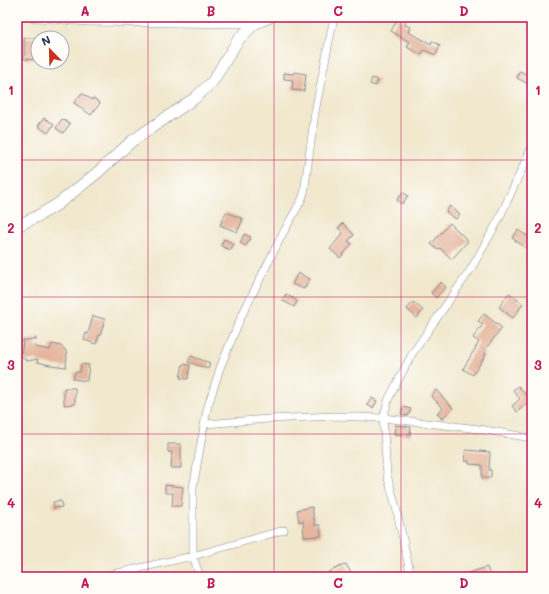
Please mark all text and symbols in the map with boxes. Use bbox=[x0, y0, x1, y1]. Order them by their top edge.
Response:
text: A bbox=[80, 2, 90, 19]
text: B bbox=[207, 2, 216, 19]
text: C bbox=[333, 2, 343, 19]
text: D bbox=[459, 2, 469, 19]
north arrow bbox=[30, 30, 70, 70]
text: N bbox=[39, 32, 53, 49]
text: 1 bbox=[8, 81, 14, 98]
text: 1 bbox=[535, 81, 541, 98]
text: 2 bbox=[7, 219, 15, 236]
text: 2 bbox=[534, 219, 542, 236]
text: 3 bbox=[7, 356, 15, 373]
text: 3 bbox=[534, 356, 542, 373]
text: 4 bbox=[7, 494, 15, 511]
text: 4 bbox=[534, 494, 542, 511]
text: A bbox=[80, 574, 90, 591]
text: B bbox=[207, 574, 216, 591]
text: C bbox=[333, 574, 343, 591]
text: D bbox=[459, 574, 469, 591]

